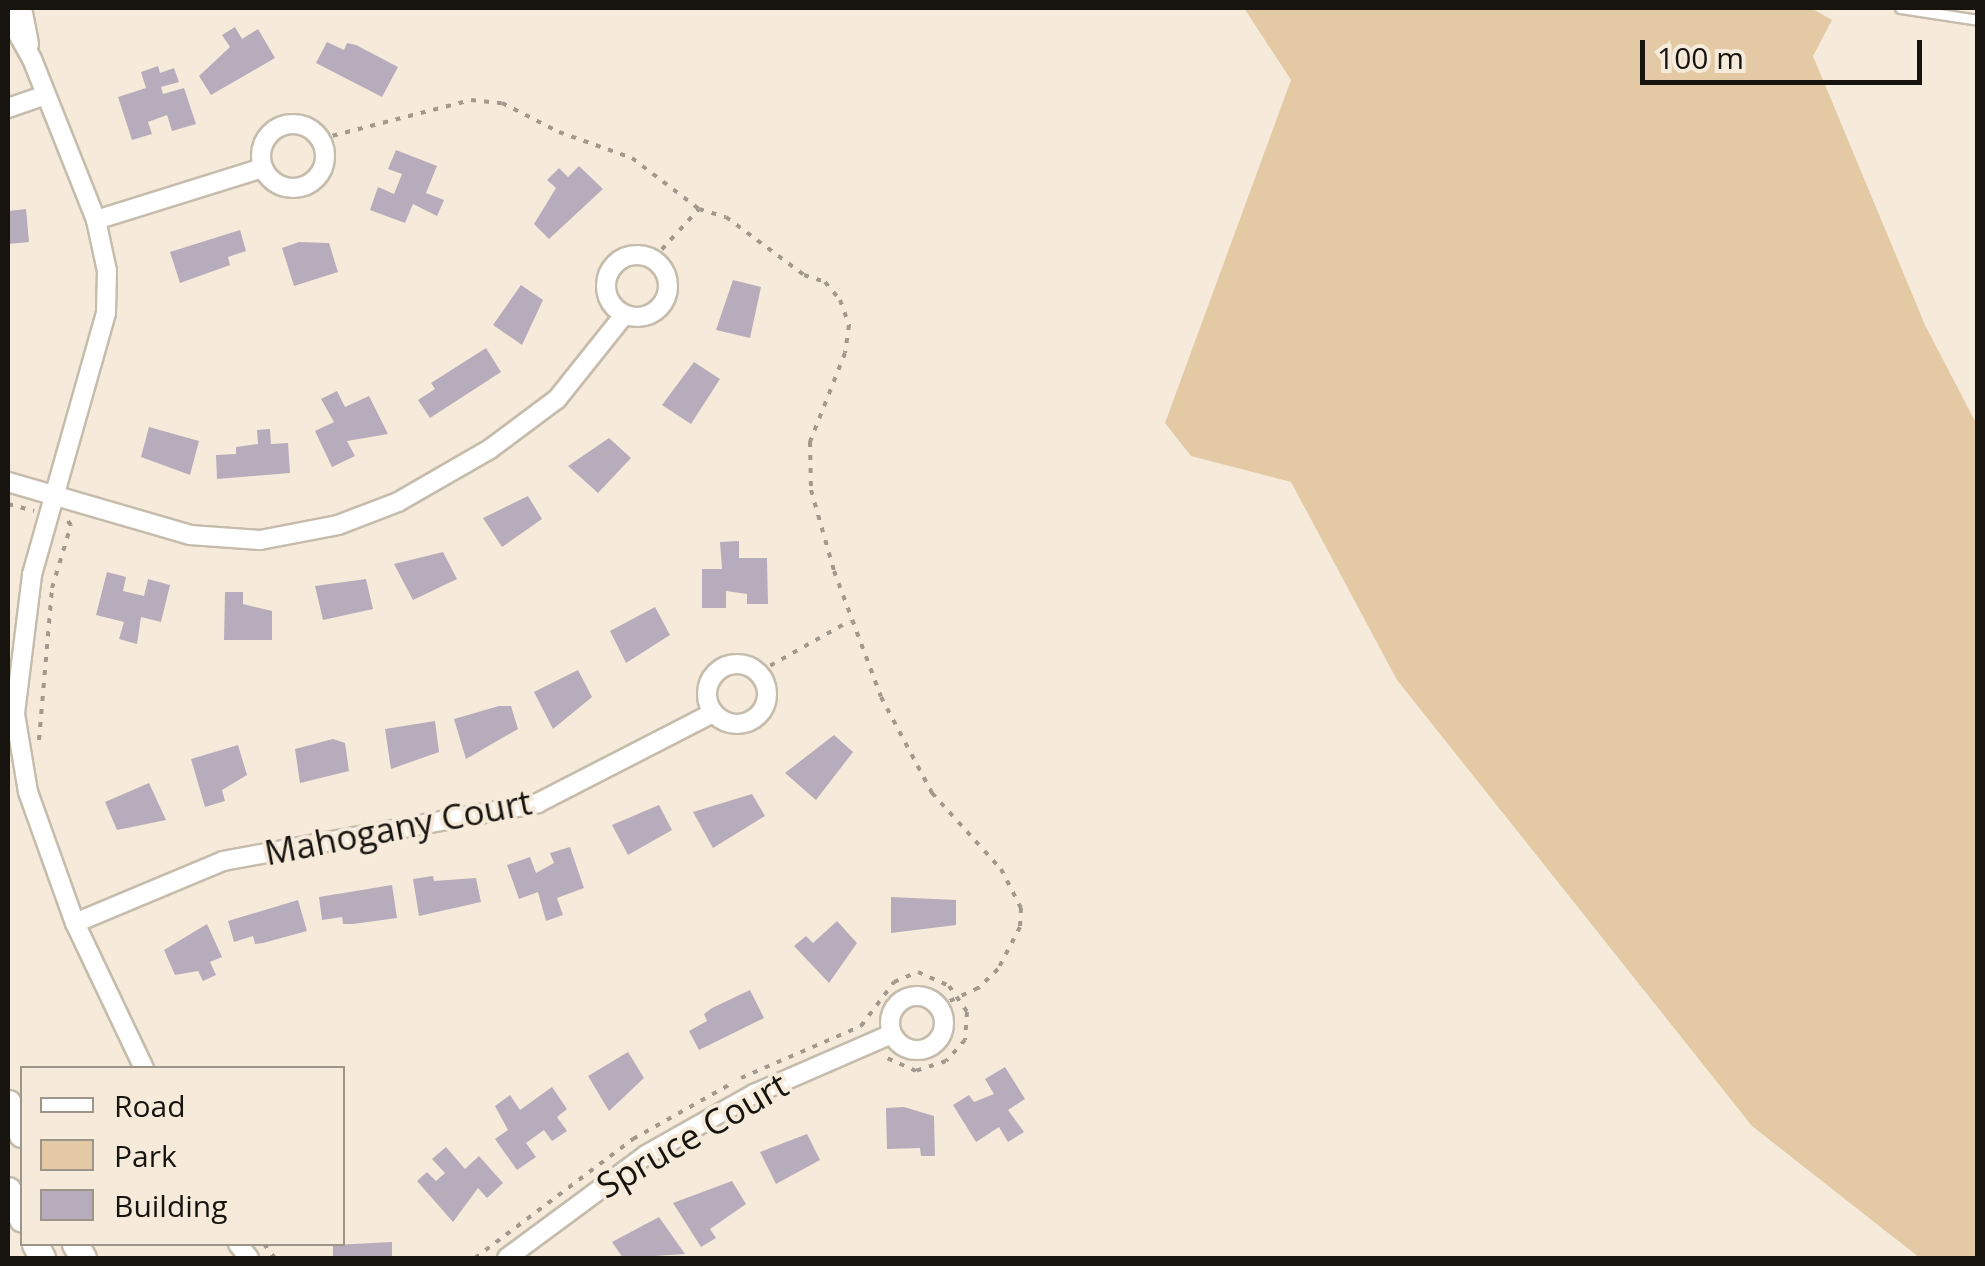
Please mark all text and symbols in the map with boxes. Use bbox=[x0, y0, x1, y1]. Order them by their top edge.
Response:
scale bar bbox=[1645, 20, 1928, 82]
text: 100 m bbox=[1657, 37, 1744, 78]
street label: Mahogany Court bbox=[261, 780, 535, 874]
street label: Spruce Court bbox=[589, 1064, 795, 1206]
legend bbox=[20, 1066, 345, 1246]
text: Road bbox=[114, 1085, 186, 1126]
text: Park bbox=[114, 1135, 177, 1176]
text: Building bbox=[114, 1185, 228, 1226]

